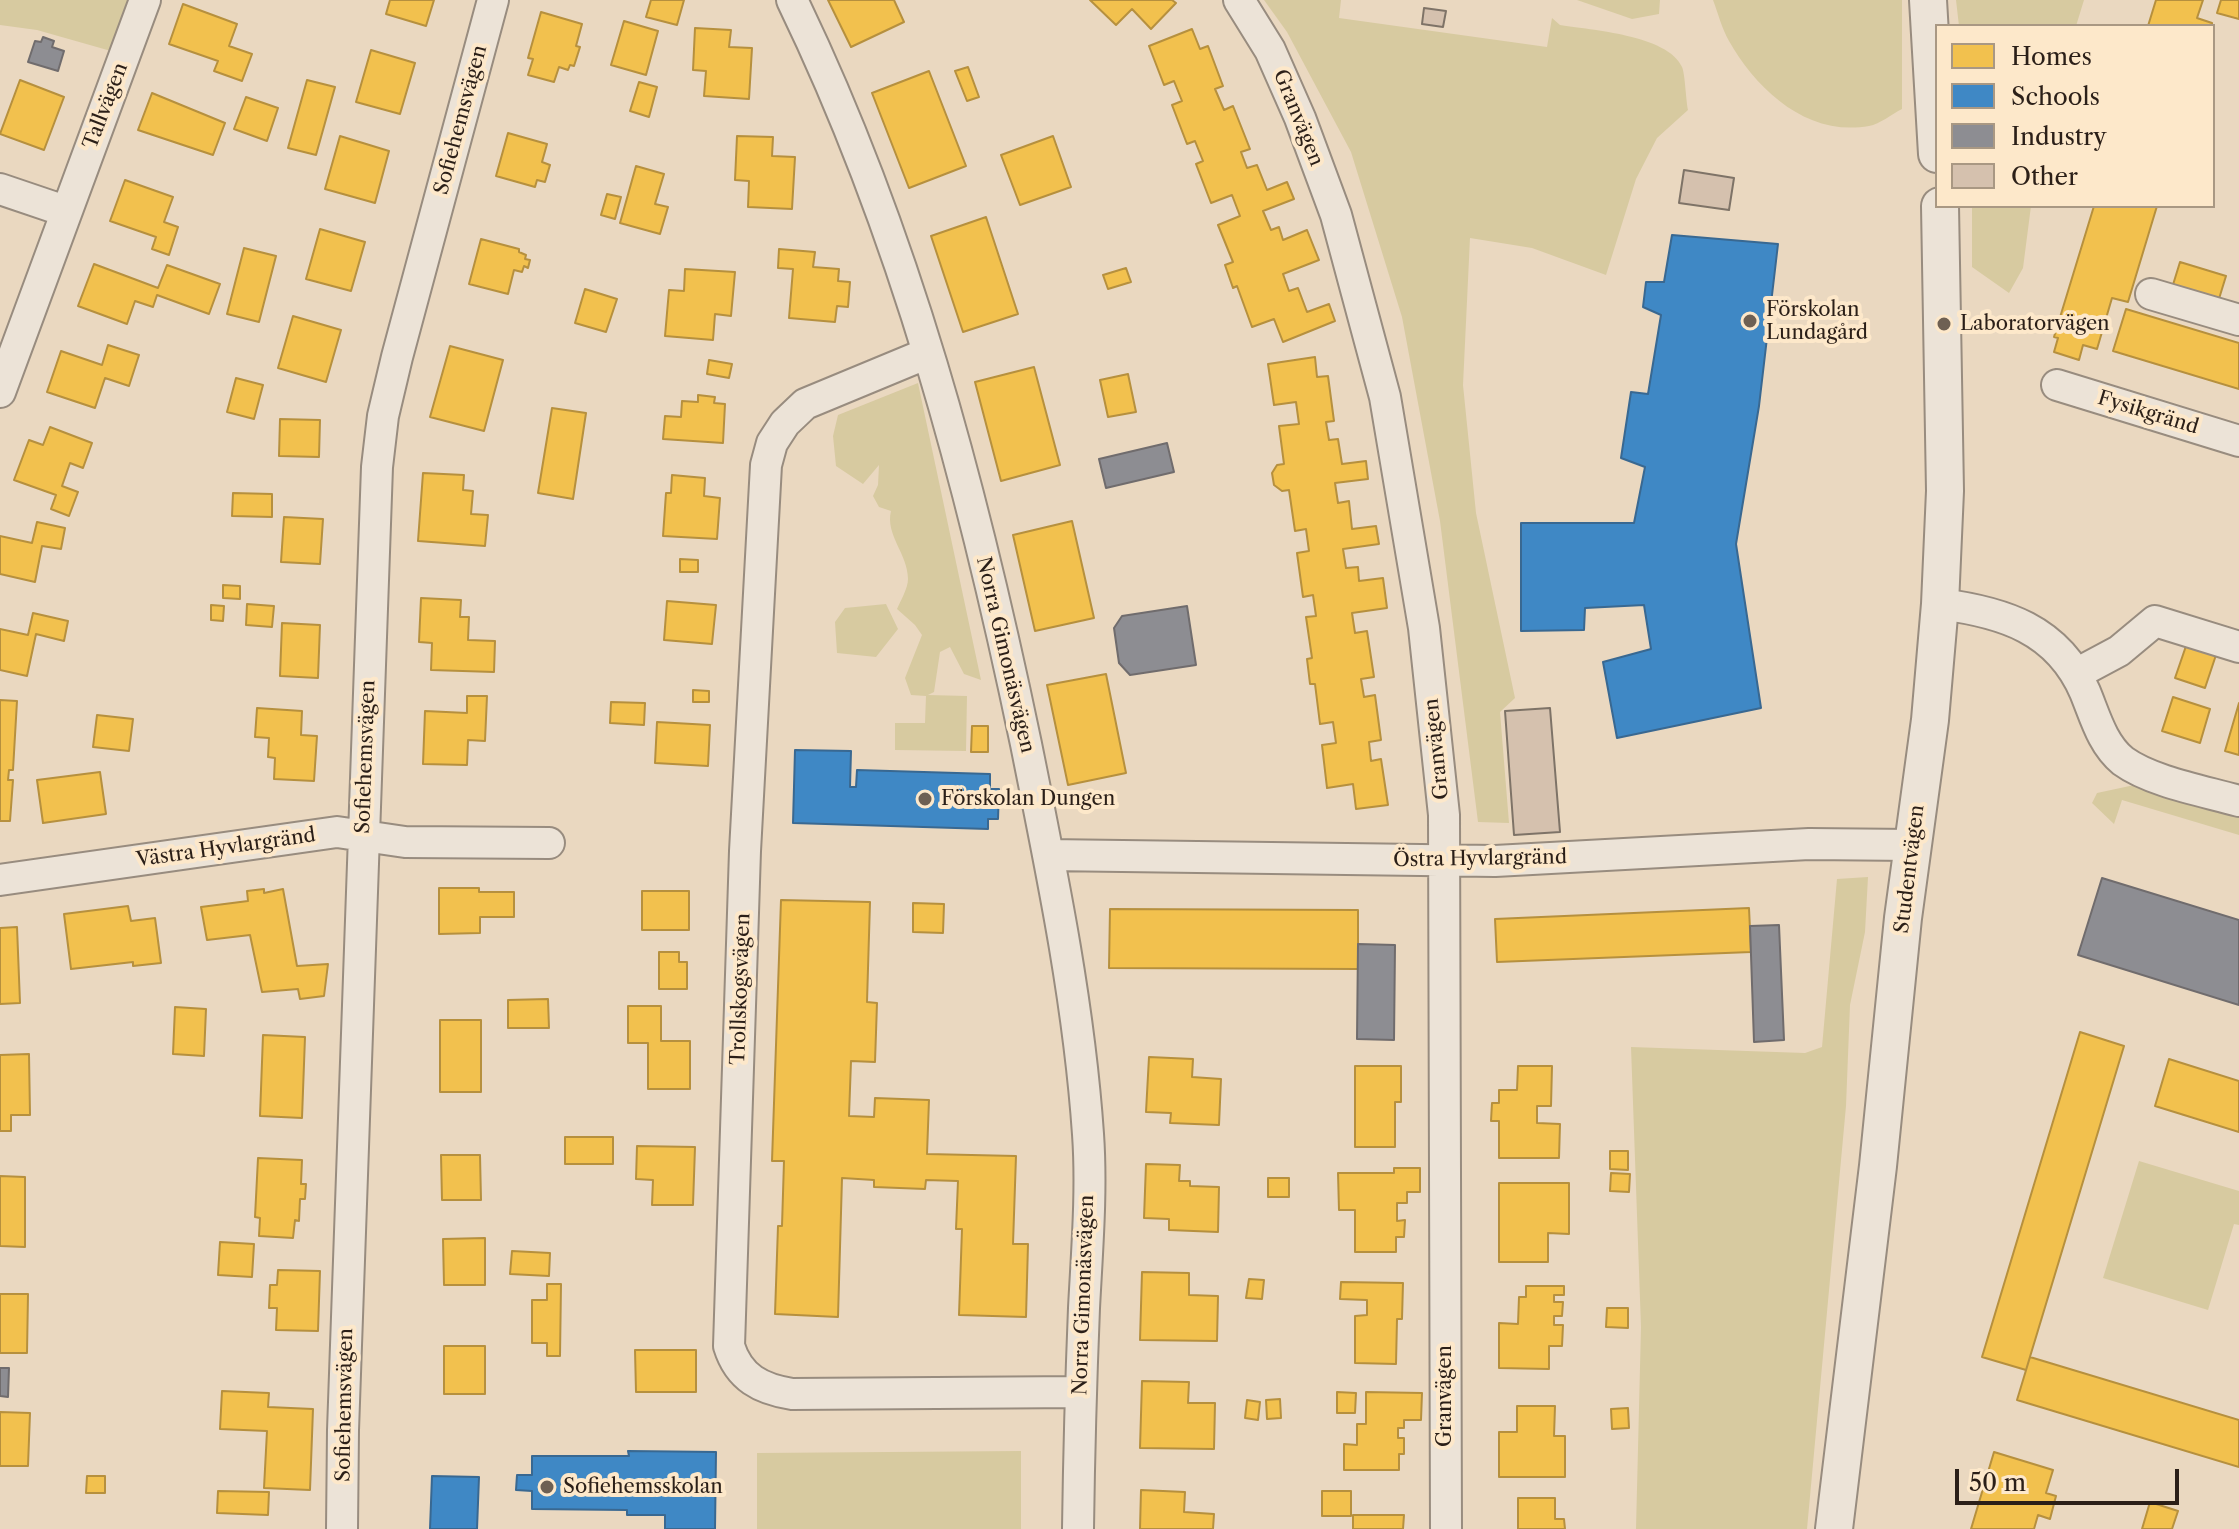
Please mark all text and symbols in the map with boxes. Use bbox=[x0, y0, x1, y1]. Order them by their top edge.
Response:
legend bbox=[1935, 24, 2215, 208]
text: Homes bbox=[2011, 42, 2092, 71]
street label: Sofiehemsvägen bbox=[429, 43, 493, 197]
street label: Tallvägen bbox=[79, 60, 133, 152]
street label: Granvägen bbox=[1268, 66, 1328, 170]
text: Schools bbox=[2011, 82, 2100, 111]
text: Industry bbox=[2011, 122, 2107, 151]
text: Other bbox=[2011, 162, 2078, 191]
place label: Förskolan Lundagård bbox=[1766, 298, 1868, 345]
marker: Förskolan Lundagård bbox=[1741, 312, 1759, 330]
place label: Laboratorvägen bbox=[1960, 312, 2110, 336]
marker: Laboratorvägen bbox=[1935, 315, 1953, 333]
street label: Fysikgränd bbox=[2095, 386, 2201, 440]
street label: Norra Gimonäsvägen bbox=[971, 555, 1039, 755]
street label: Sofiehemsvägen bbox=[351, 680, 381, 834]
street label: Granvägen bbox=[1420, 697, 1454, 801]
place label: Förskolan Dungen bbox=[941, 787, 1115, 811]
marker: Förskolan Dungen bbox=[916, 790, 934, 808]
street label: Studentvägen bbox=[1890, 803, 1930, 935]
street label: Västra Hyvlargränd bbox=[135, 824, 317, 872]
street label: Östra Hyvlargränd bbox=[1393, 845, 1567, 873]
street label: Trollskogsvägen bbox=[726, 913, 756, 1065]
street label: Norra Gimonäsvägen bbox=[1069, 1194, 1099, 1396]
street label: Sofiehemsvägen bbox=[332, 1328, 358, 1482]
street label: Granvägen bbox=[1433, 1345, 1457, 1447]
scale bar bbox=[1959, 1453, 2183, 1503]
text: 50 m bbox=[1969, 1468, 2026, 1497]
place label: Sofiehemsskolan bbox=[563, 1475, 723, 1499]
marker: Sofiehemsskolan bbox=[538, 1478, 556, 1496]

